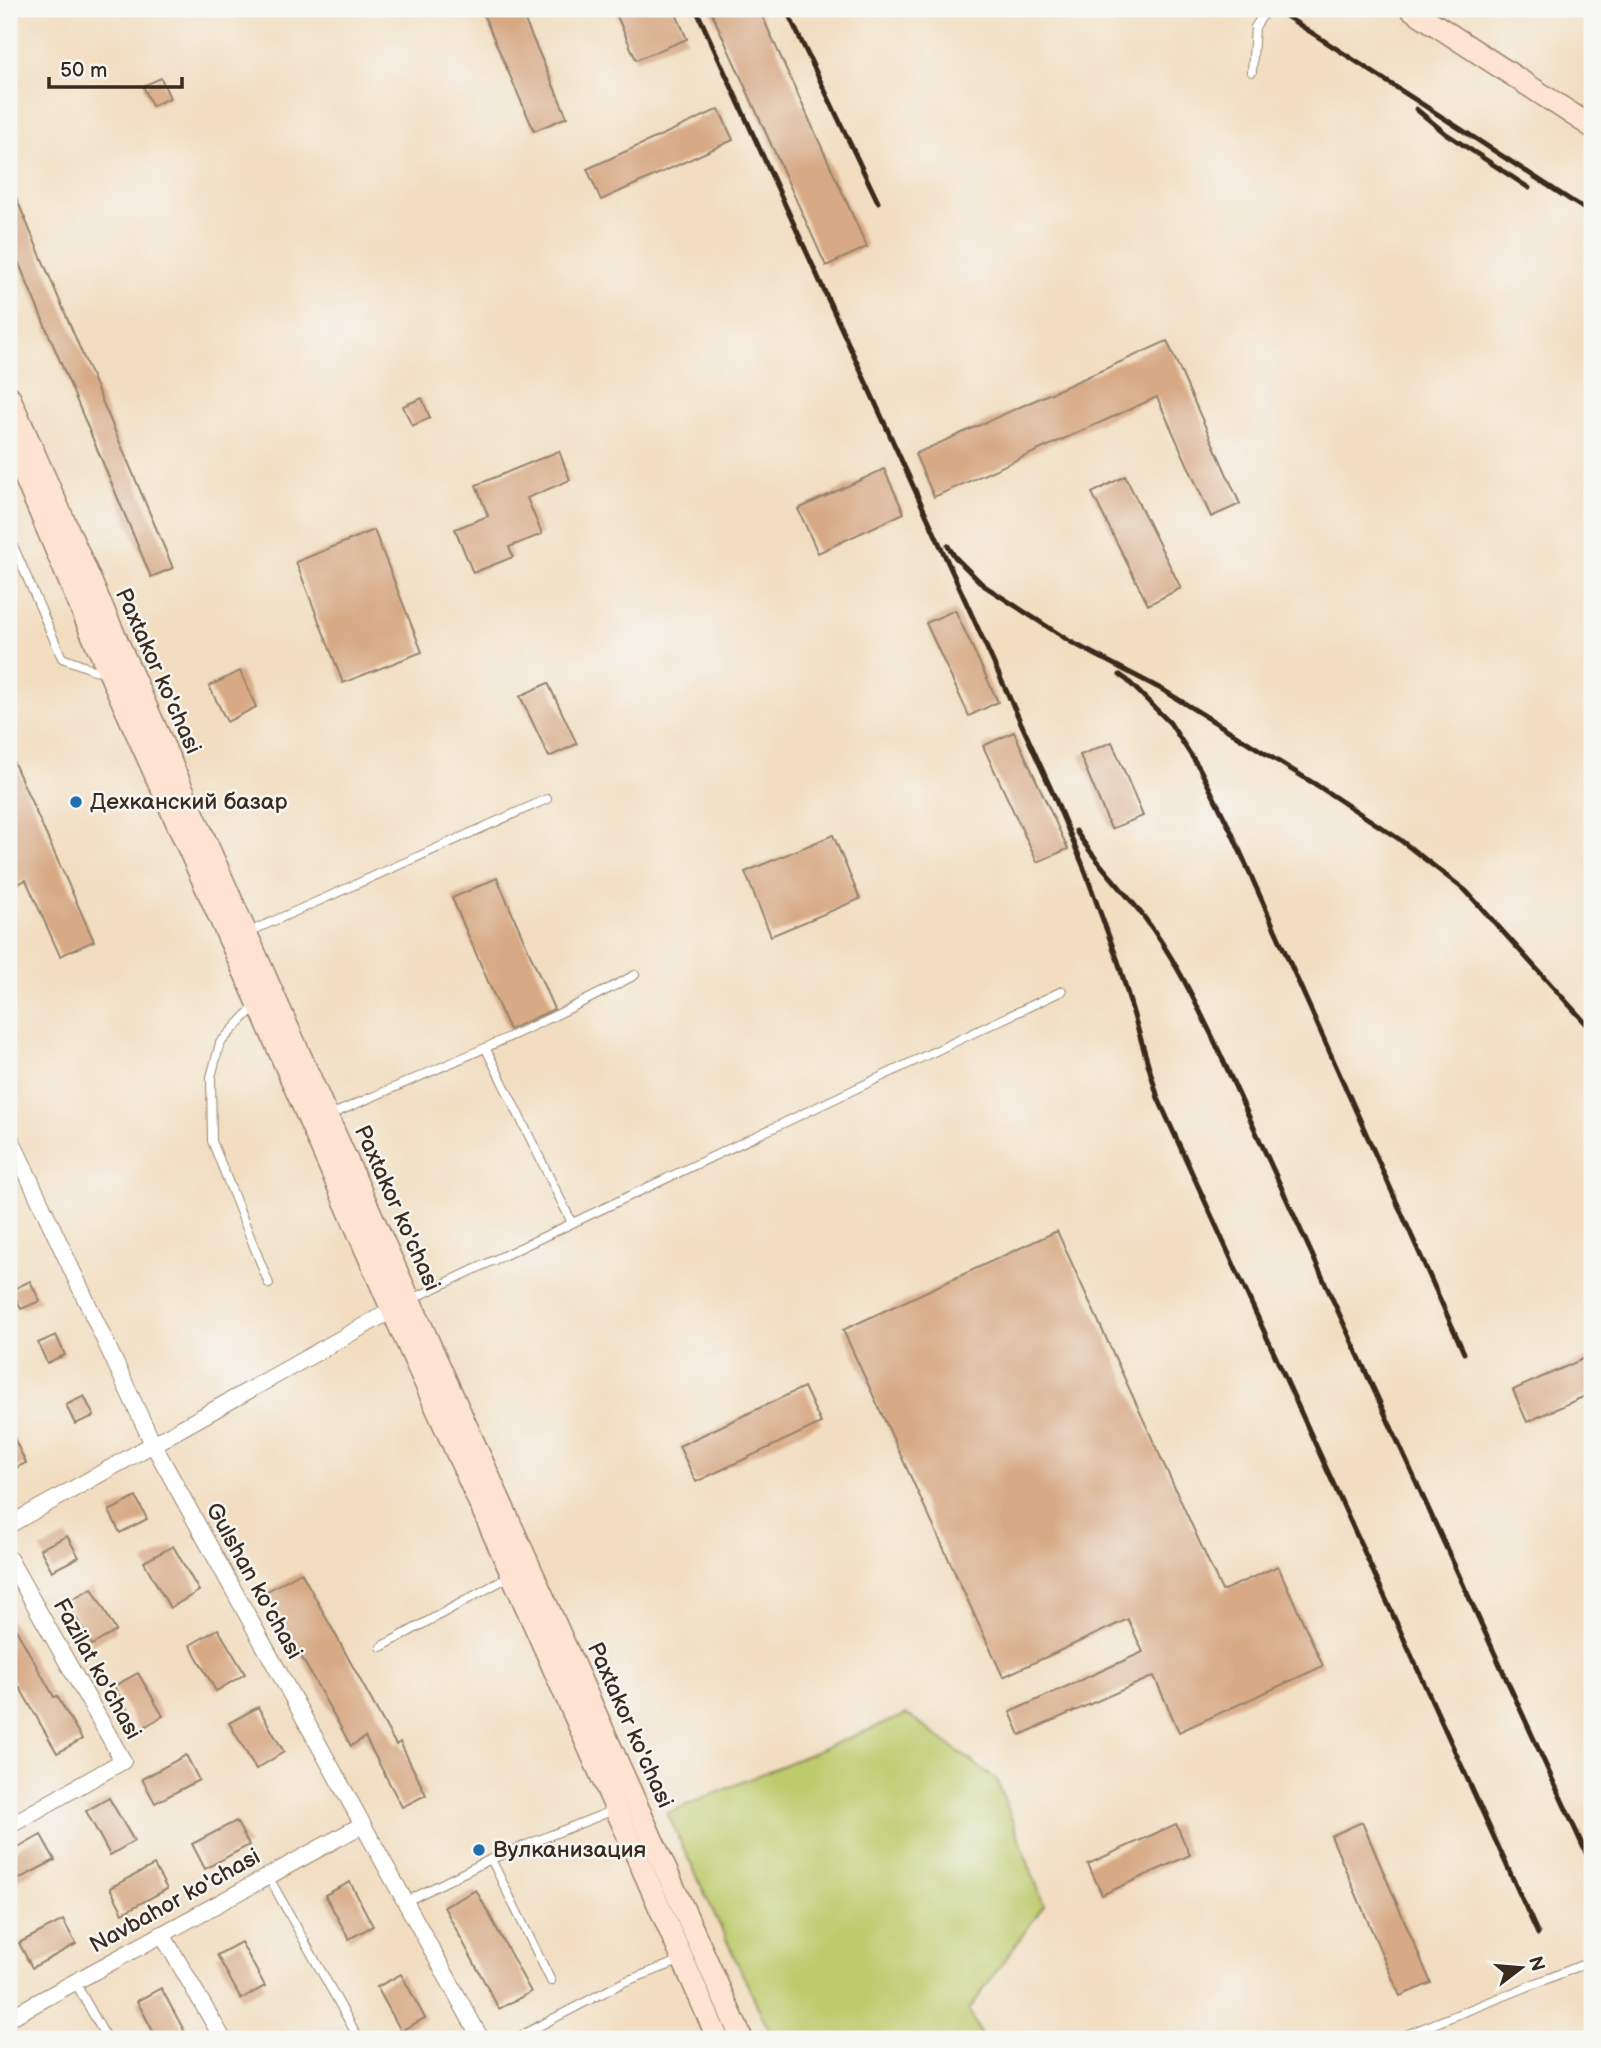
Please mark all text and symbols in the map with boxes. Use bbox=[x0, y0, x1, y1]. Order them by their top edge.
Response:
scale bar bbox=[49, 46, 182, 90]
text: 50 m bbox=[60, 58, 107, 83]
street label: Paxtakor ko'chasi bbox=[109, 584, 207, 758]
place label: Дехканский базар bbox=[90, 788, 288, 816]
marker: Дехканский базар bbox=[68, 794, 84, 810]
street label: Paxtakor ko'chasi bbox=[348, 1121, 446, 1295]
street label: Gulshan ko'chasi bbox=[199, 1498, 309, 1664]
street label: Fazilat ko'chasi bbox=[47, 1594, 147, 1744]
street label: Paxtakor ko'chasi bbox=[581, 1638, 679, 1812]
place label: Вулканизация bbox=[493, 1836, 646, 1864]
marker: Вулканизация bbox=[471, 1842, 487, 1858]
street label: Navbahor ko'chasi bbox=[85, 1843, 265, 1959]
north arrow bbox=[1486, 1932, 1556, 2002]
text: N bbox=[1523, 1954, 1549, 1974]

